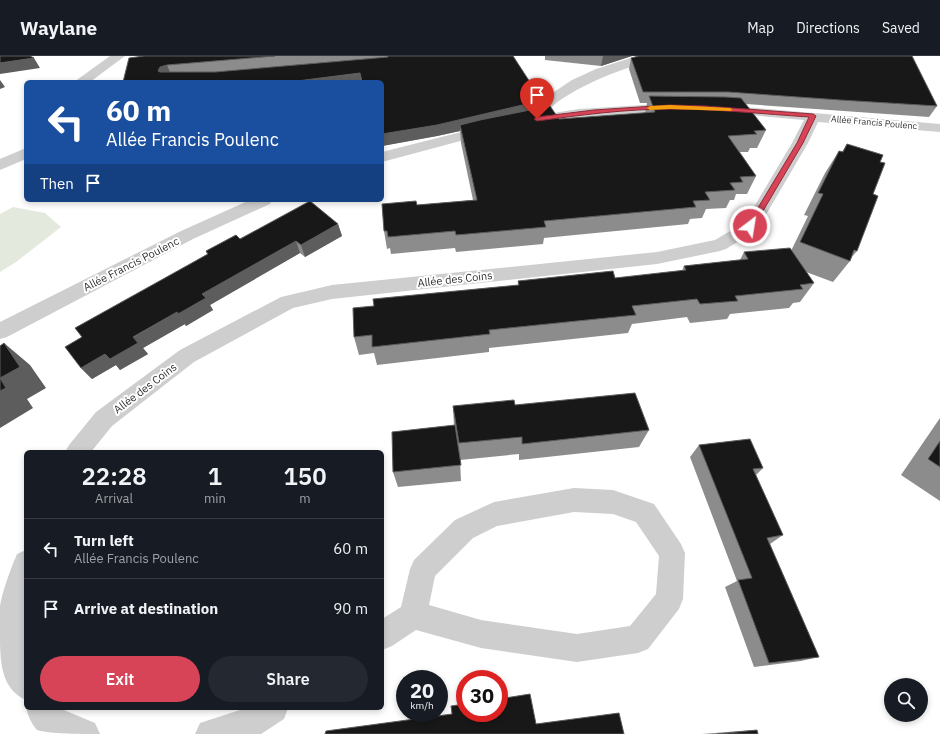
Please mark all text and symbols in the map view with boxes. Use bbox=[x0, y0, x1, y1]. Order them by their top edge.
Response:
text: Waylane bbox=[20, 16, 97, 40]
text: Map bbox=[747, 19, 774, 37]
text: Directions bbox=[796, 19, 860, 37]
text: Saved bbox=[882, 19, 920, 37]
pin bbox=[520, 78, 554, 119]
icon: arrive bbox=[526, 84, 548, 106]
text: 60 m bbox=[106, 92, 171, 129]
icon: left bbox=[40, 96, 92, 148]
street label: Allée Francis Poulenc bbox=[830, 113, 918, 131]
text: Allée Francis Poulenc bbox=[106, 128, 279, 151]
icon: arrive bbox=[82, 172, 104, 194]
text: Then bbox=[40, 174, 74, 193]
position arrow bbox=[729, 205, 771, 247]
street label: Allée Francis Poulenc bbox=[81, 234, 182, 294]
street label: Allée des Coins bbox=[417, 268, 493, 290]
street label: Allée des Coins bbox=[111, 360, 179, 416]
text: 22:28 bbox=[81, 460, 147, 492]
text: 1 bbox=[208, 460, 222, 492]
text: 150 bbox=[283, 460, 327, 492]
text: Arrival bbox=[95, 490, 133, 507]
text: min bbox=[204, 490, 226, 507]
text: m bbox=[299, 490, 311, 507]
text: Turn left bbox=[74, 531, 134, 550]
icon: left bbox=[40, 538, 62, 560]
text: 60 m bbox=[333, 539, 368, 558]
text: Allée Francis Poulenc bbox=[74, 550, 199, 567]
icon: arrive bbox=[40, 598, 62, 620]
text: Arrive at destination bbox=[74, 599, 218, 618]
text: 90 m bbox=[333, 599, 368, 618]
button: Exit bbox=[40, 656, 200, 702]
button: Share bbox=[208, 656, 368, 702]
speed limit sign: 30 bbox=[456, 670, 508, 722]
text: 20 bbox=[410, 677, 434, 704]
map controls bbox=[884, 678, 928, 722]
button: search bbox=[884, 678, 928, 722]
text: km/h bbox=[410, 699, 434, 712]

